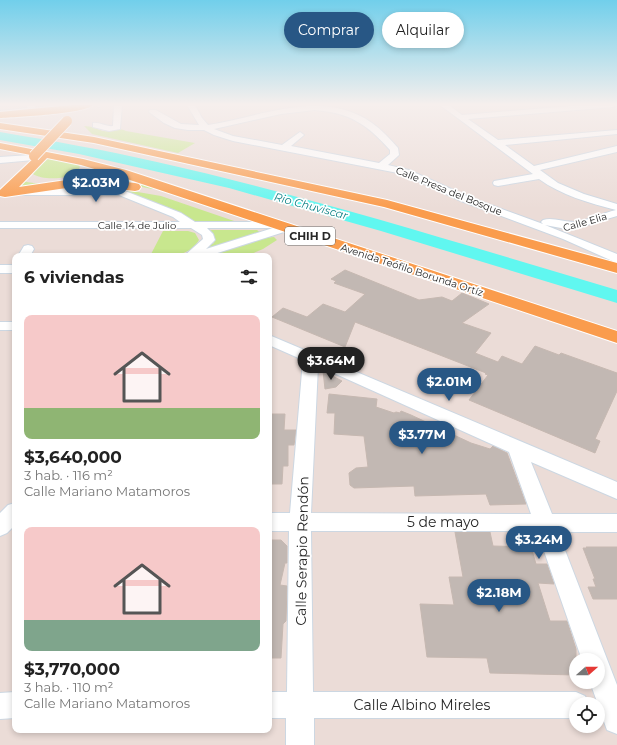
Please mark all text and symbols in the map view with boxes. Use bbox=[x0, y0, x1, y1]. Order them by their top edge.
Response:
chip: Comprar bbox=[284, 12, 374, 48]
chip: Alquilar bbox=[382, 12, 464, 48]
street label: Calle Presa del Bosque bbox=[394, 164, 504, 218]
pin: $2.03M bbox=[63, 169, 129, 203]
text: $2.03M bbox=[72, 174, 120, 190]
water label: Rio Chuviscar bbox=[273, 189, 350, 223]
street label: Calle Elia bbox=[562, 210, 608, 234]
street label: Calle 14 de Julio bbox=[98, 219, 176, 232]
road number: CHIH D bbox=[285, 227, 335, 245]
street label: Avenida Teófilo Borunda Ortíz bbox=[339, 241, 485, 299]
icon: filters bbox=[238, 266, 260, 288]
text: 6 viviendas bbox=[24, 267, 124, 287]
icon: home bbox=[106, 341, 178, 413]
pin: $3.64M bbox=[298, 347, 364, 381]
text: $3.64M bbox=[307, 352, 355, 368]
pin: $2.01M bbox=[416, 368, 482, 402]
text: $2.01M bbox=[426, 373, 472, 389]
pin: $3.77M bbox=[389, 421, 455, 455]
text: $3.77M bbox=[398, 426, 446, 442]
text: $3,640,000 bbox=[24, 447, 122, 467]
text: 3 hab. · 116 m² bbox=[24, 467, 113, 483]
street label: Calle Serapio Rendón bbox=[292, 476, 312, 626]
text: Calle Mariano Matamoros bbox=[24, 483, 190, 499]
street label: 5 de mayo bbox=[407, 513, 479, 531]
pin: $3.24M bbox=[506, 526, 572, 560]
text: $3.24M bbox=[515, 531, 563, 547]
icon: home bbox=[106, 553, 178, 625]
pin: $2.18M bbox=[466, 579, 532, 613]
text: $2.18M bbox=[476, 584, 522, 600]
north arrow bbox=[569, 653, 605, 689]
map controls bbox=[569, 653, 605, 733]
text: $3,770,000 bbox=[24, 659, 120, 679]
text: 3 hab. · 110 m² bbox=[24, 679, 113, 695]
text: Calle Mariano Matamoros bbox=[24, 695, 190, 711]
street label: Calle Albino Mireles bbox=[354, 696, 491, 714]
button: locate bbox=[569, 697, 605, 733]

